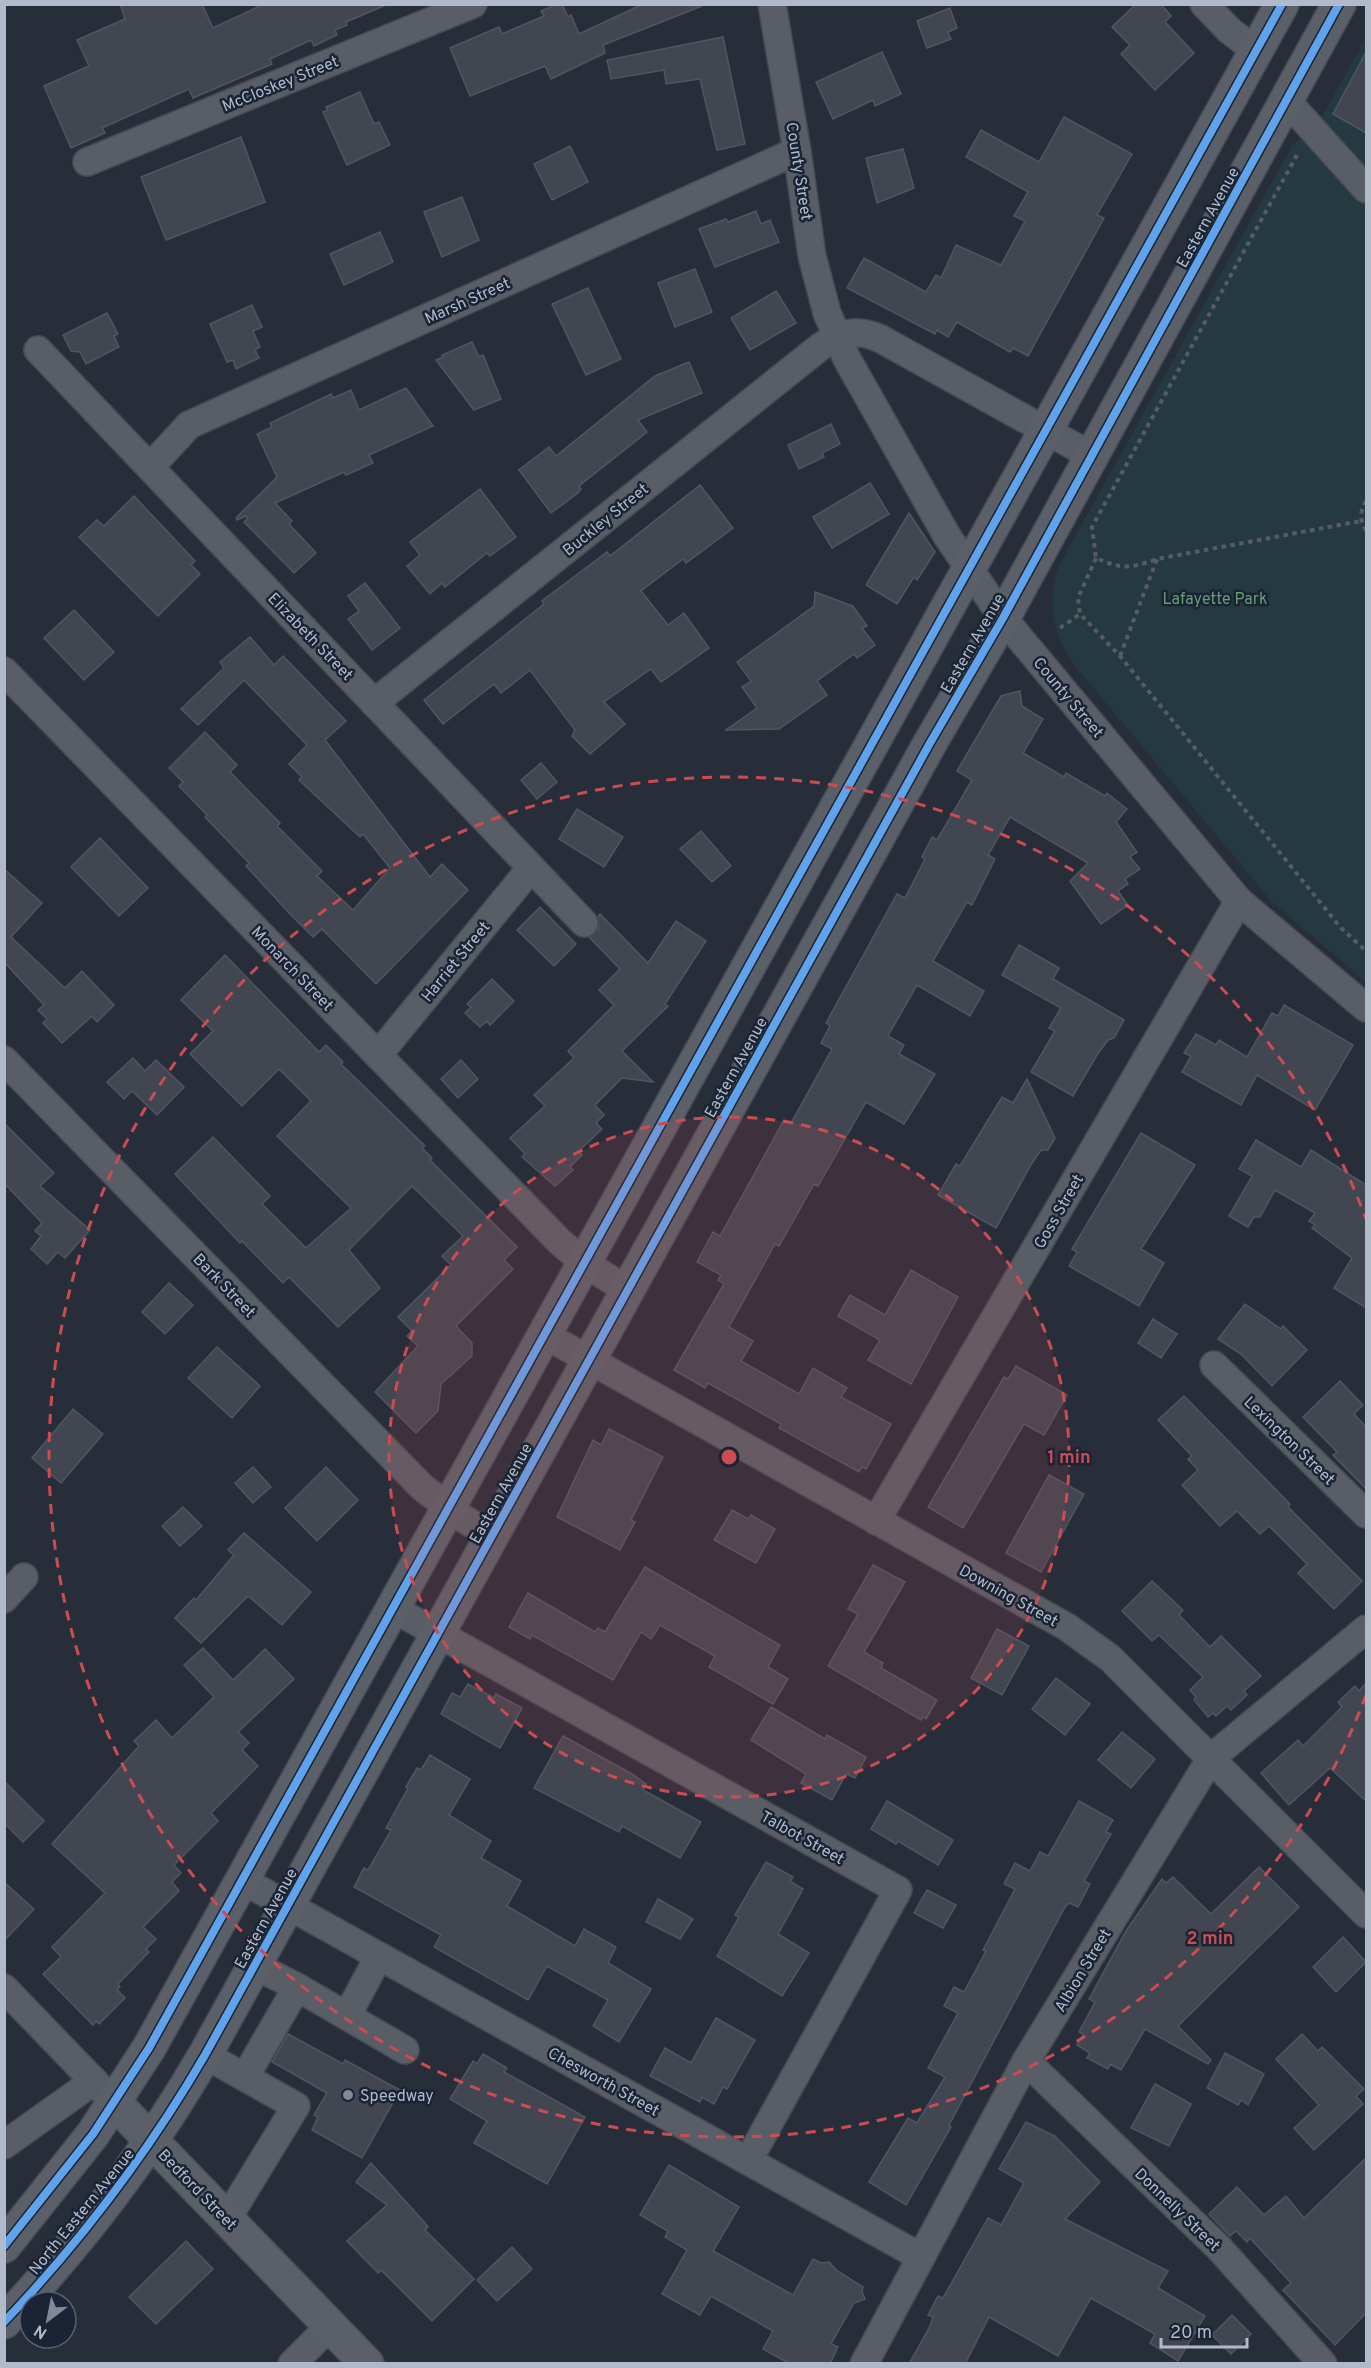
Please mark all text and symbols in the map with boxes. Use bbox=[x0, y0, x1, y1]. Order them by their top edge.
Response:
street label: McCloskey Street bbox=[220, 52, 342, 117]
street label: County Street bbox=[780, 121, 816, 222]
street label: Eastern Avenue bbox=[1173, 164, 1245, 272]
street label: Marsh Street bbox=[422, 274, 514, 330]
street label: Buckley Street bbox=[559, 480, 653, 561]
street label: Elizabeth Street bbox=[263, 589, 357, 686]
park label: Lafayette Park bbox=[1163, 590, 1267, 610]
street label: Eastern Avenue bbox=[937, 591, 1010, 697]
street label: County Street bbox=[1028, 654, 1107, 743]
street label: Harriet Street bbox=[418, 918, 495, 1007]
street label: Monarch Street bbox=[246, 923, 337, 1016]
street label: Eastern Avenue bbox=[701, 1014, 773, 1122]
street label: Goss Street bbox=[1030, 1171, 1089, 1253]
street label: Bark Street bbox=[188, 1250, 259, 1323]
street label: Lexington Street bbox=[1239, 1393, 1338, 1490]
street label: Eastern Avenue bbox=[466, 1440, 538, 1548]
centre of rings bbox=[719, 1447, 739, 1467]
text: 1 min bbox=[1047, 1447, 1091, 1470]
street label: Downing Street bbox=[955, 1561, 1061, 1632]
street label: Talbot Street bbox=[757, 1808, 847, 1870]
street label: Eastern Avenue bbox=[231, 1865, 303, 1973]
street label: Albion Street bbox=[1051, 1926, 1116, 2016]
text: 2 min bbox=[1186, 1928, 1234, 1951]
street label: Chesworth Street bbox=[544, 2044, 662, 2122]
place label: Speedway bbox=[360, 2087, 434, 2107]
marker: Speedway bbox=[341, 2088, 355, 2102]
street label: North Eastern Avenue bbox=[25, 2145, 140, 2280]
street label: Bedford Street bbox=[153, 2146, 240, 2235]
street label: Donnelly Street bbox=[1130, 2165, 1224, 2256]
north arrow bbox=[18, 2290, 78, 2350]
scale bar bbox=[1161, 2311, 1246, 2349]
text: N bbox=[31, 2319, 51, 2343]
text: 20 m bbox=[1170, 2322, 1212, 2345]

